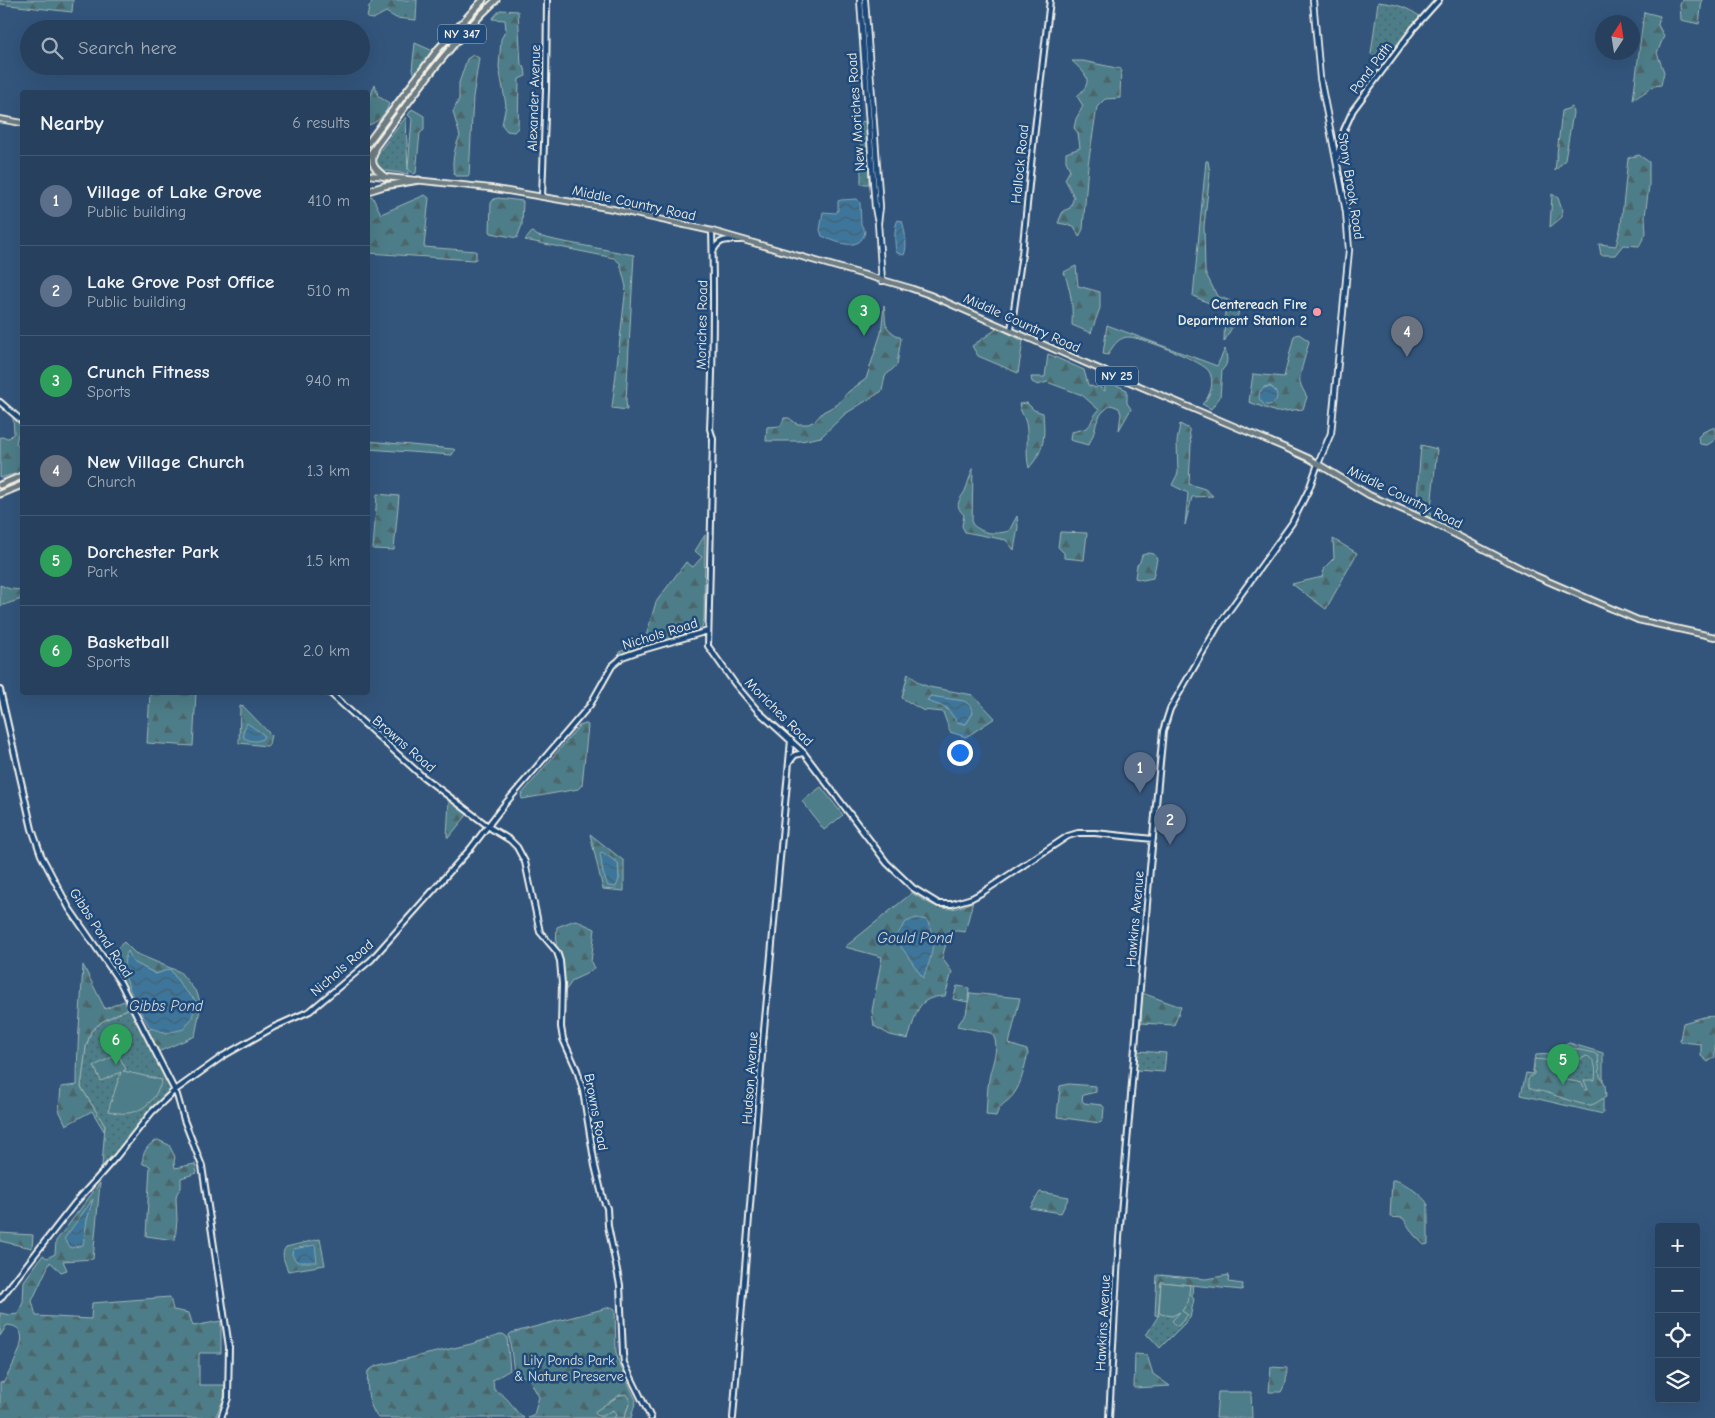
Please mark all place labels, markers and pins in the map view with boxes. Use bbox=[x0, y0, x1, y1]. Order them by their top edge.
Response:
pin: 3 bbox=[848, 295, 880, 336]
place label: Centereach Fire Department Station 2 bbox=[1178, 296, 1307, 329]
marker: Centereach Fire Department Station 2 bbox=[1311, 306, 1323, 318]
pin: 4 bbox=[1391, 316, 1423, 357]
pin: 1 bbox=[1124, 752, 1156, 793]
pin: 2 bbox=[1154, 804, 1186, 845]
pin: 6 bbox=[100, 1024, 132, 1065]
pin: 5 bbox=[1547, 1044, 1579, 1085]

